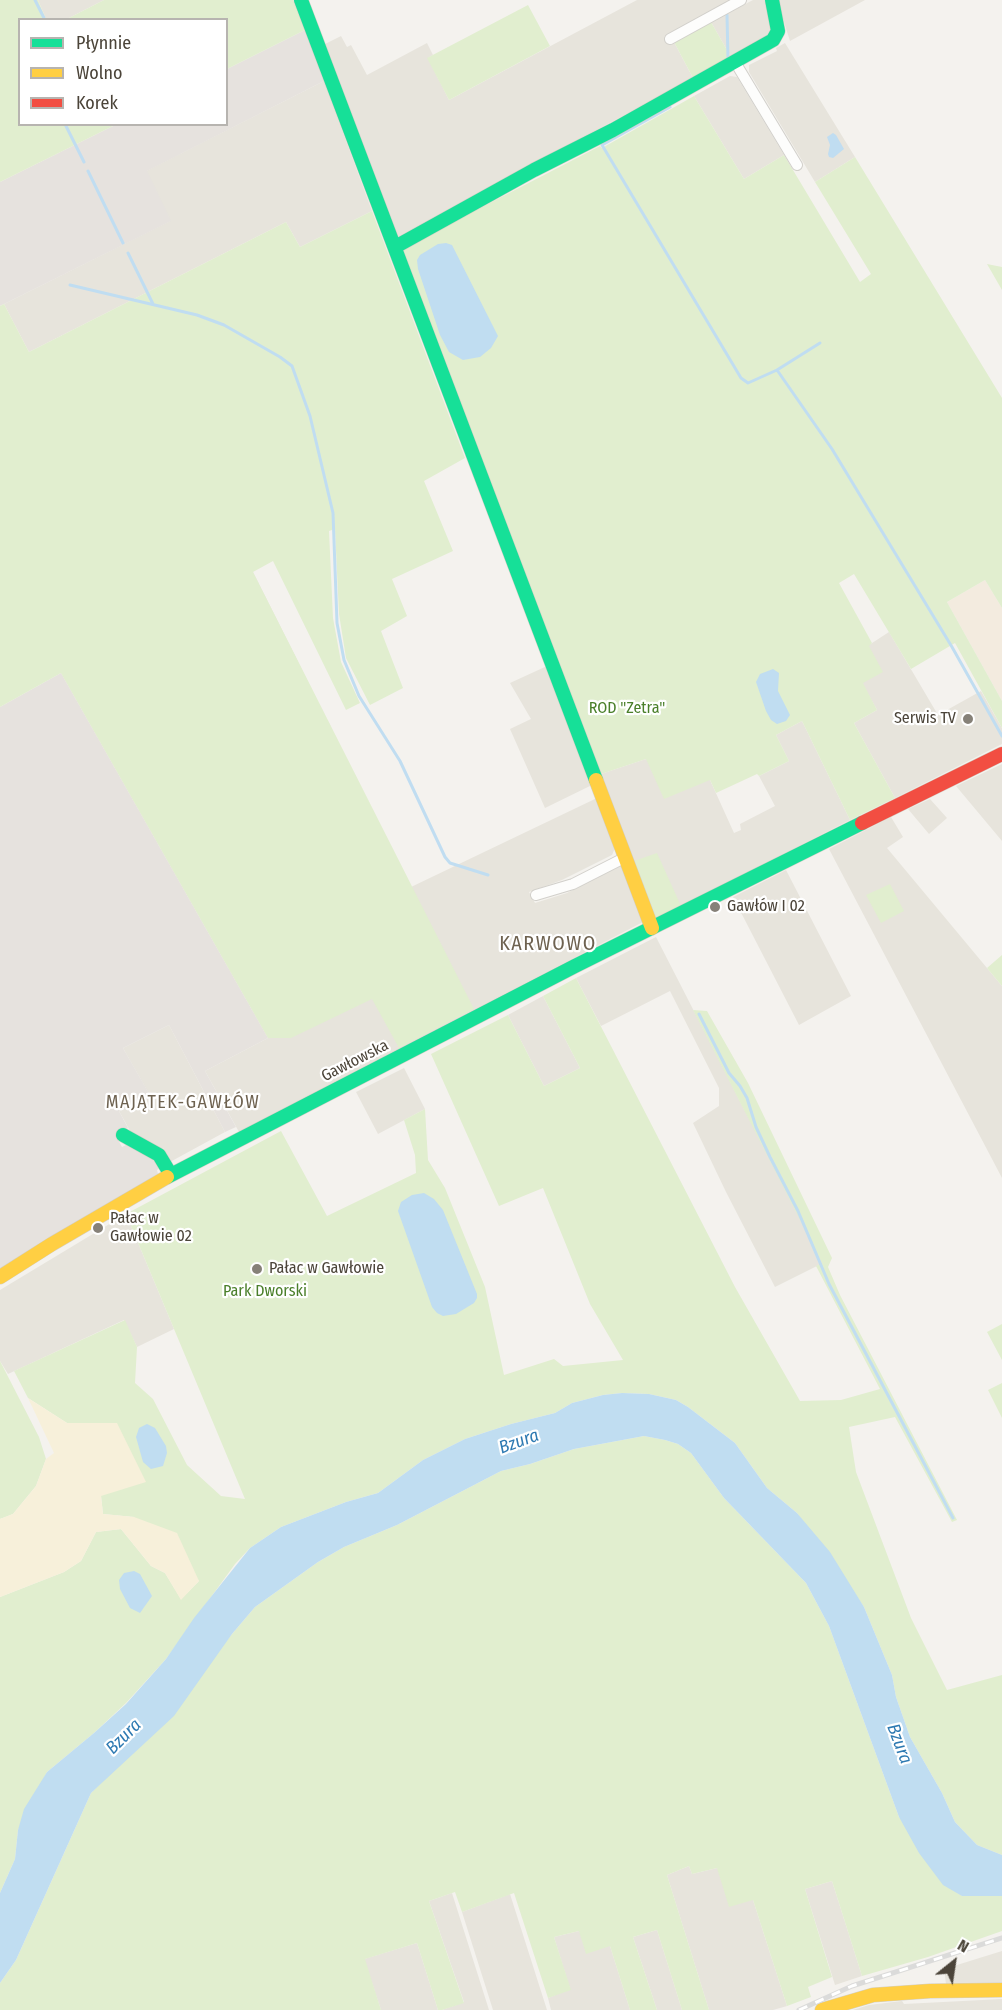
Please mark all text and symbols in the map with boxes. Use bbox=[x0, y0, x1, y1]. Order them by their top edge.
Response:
legend bbox=[18, 18, 228, 126]
text: Płynnie bbox=[76, 32, 131, 54]
text: Wolno bbox=[76, 62, 122, 84]
text: Korek bbox=[76, 92, 118, 114]
park label: ROD "Zetra" bbox=[589, 699, 665, 719]
place label: Serwis TV bbox=[894, 709, 956, 729]
marker: Serwis TV bbox=[961, 712, 975, 726]
place label: Gawłów I 02 bbox=[727, 897, 805, 917]
marker: Gawłów I 02 bbox=[708, 900, 722, 914]
district label: KARWOWO bbox=[499, 932, 597, 956]
street label: Gawłowska bbox=[318, 1036, 392, 1086]
district label: MAJĄTEK-GAWŁÓW bbox=[106, 1092, 260, 1114]
place label: Pałac w Gawłowie 02 bbox=[110, 1209, 192, 1247]
marker: Pałac w Gawłowie 02 bbox=[91, 1221, 105, 1235]
place label: Pałac w Gawłowie bbox=[269, 1259, 384, 1279]
marker: Pałac w Gawłowie bbox=[250, 1262, 264, 1276]
park label: Park Dworski bbox=[223, 1282, 307, 1302]
water label: Bzura bbox=[496, 1425, 542, 1459]
water label: Bzura bbox=[102, 1715, 146, 1759]
water label: Bzura bbox=[882, 1721, 916, 1767]
north arrow bbox=[924, 1932, 984, 1992]
text: N bbox=[954, 1935, 972, 1957]

